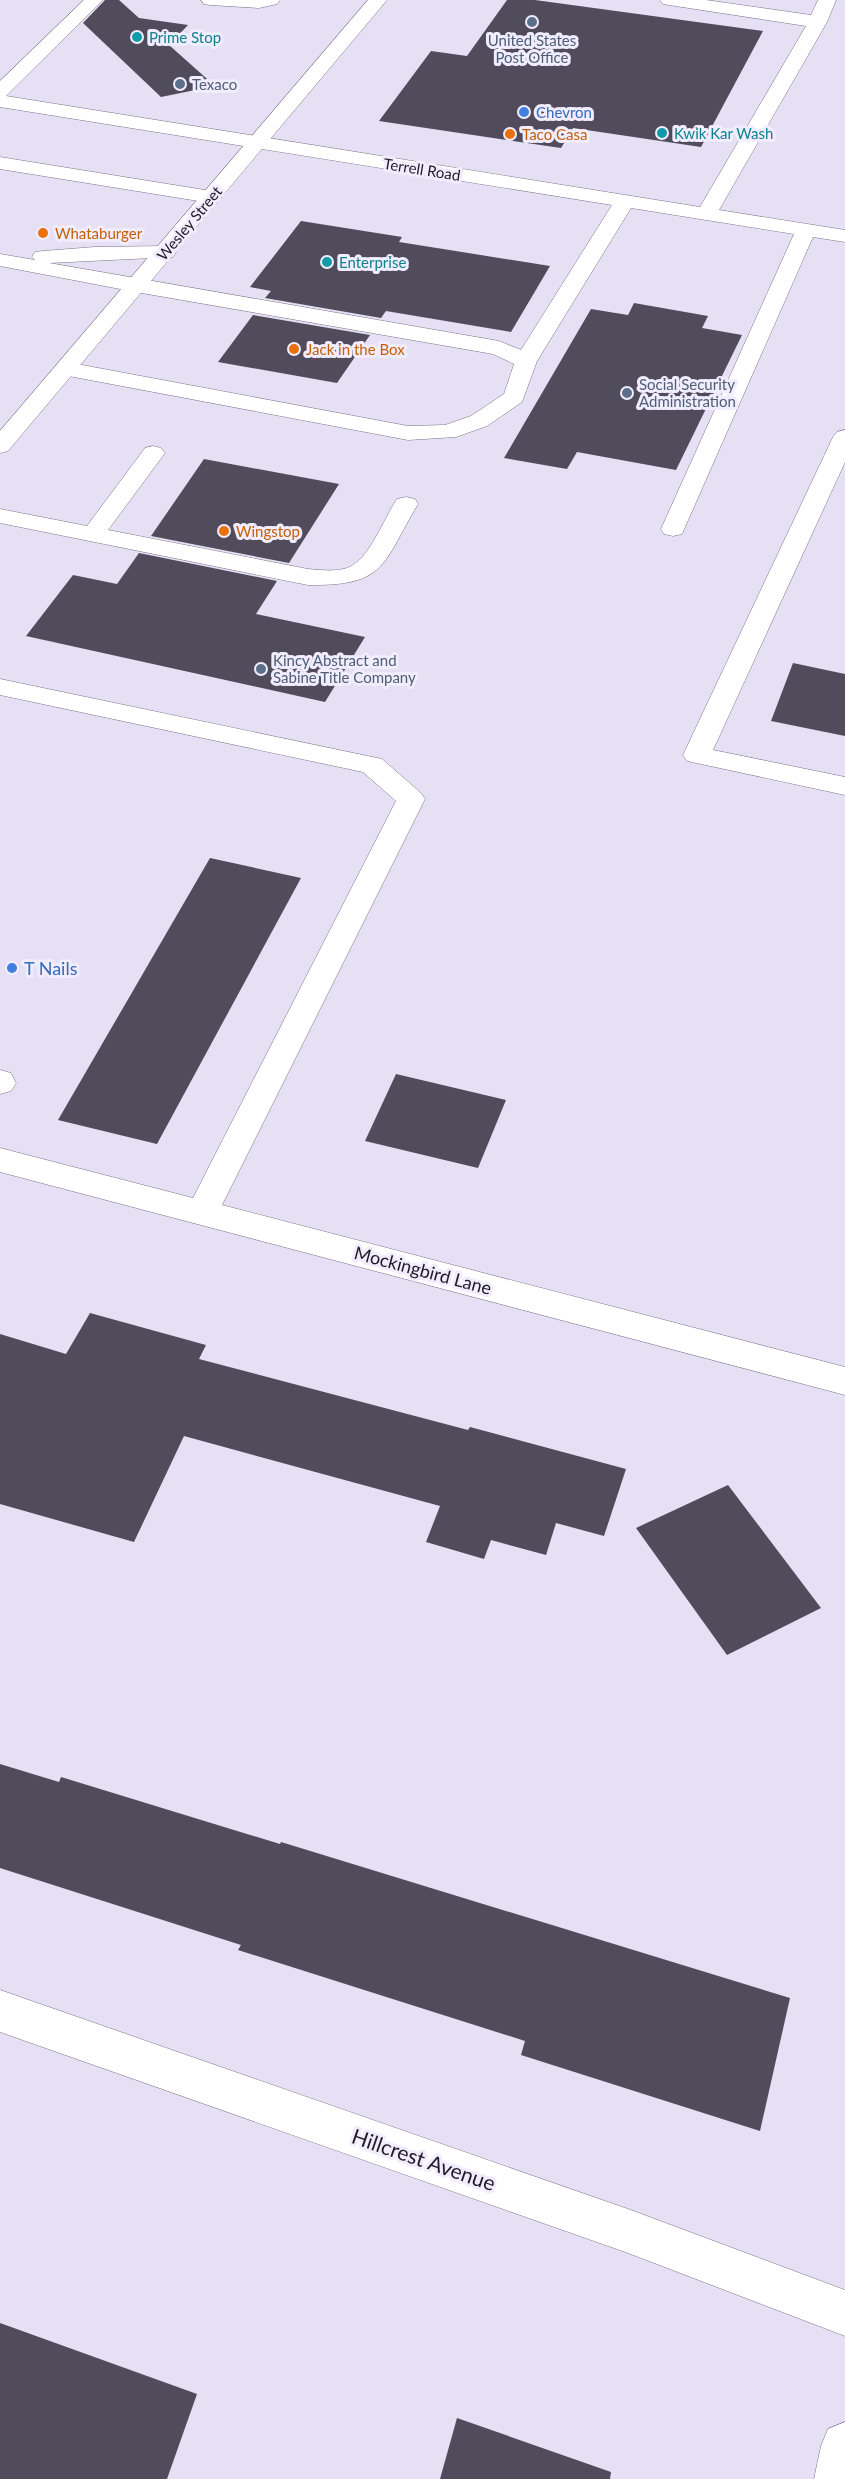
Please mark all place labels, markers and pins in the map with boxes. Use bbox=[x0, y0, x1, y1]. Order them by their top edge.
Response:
marker: United States Post Office bbox=[525, 15, 539, 29]
place label: Prime Stop bbox=[149, 28, 221, 46]
marker: Prime Stop bbox=[130, 30, 144, 44]
place label: United States Post Office bbox=[488, 31, 576, 66]
place label: Texaco bbox=[192, 75, 237, 93]
marker: Texaco bbox=[173, 77, 187, 91]
place label: Chevron bbox=[536, 103, 592, 121]
marker: Chevron bbox=[517, 105, 531, 119]
place label: Kwik Kar Wash bbox=[674, 124, 773, 142]
place label: Taco Casa bbox=[522, 125, 587, 143]
marker: Kwik Kar Wash bbox=[655, 126, 669, 140]
marker: Taco Casa bbox=[503, 127, 517, 141]
place label: Whataburger bbox=[55, 224, 143, 242]
marker: Whataburger bbox=[36, 226, 50, 240]
place label: Enterprise bbox=[339, 253, 406, 271]
marker: Enterprise bbox=[320, 255, 334, 269]
place label: Jack in the Box bbox=[306, 340, 405, 358]
marker: Jack in the Box bbox=[287, 342, 301, 356]
place label: Social Security Administration bbox=[639, 375, 736, 410]
marker: Social Security Administration bbox=[620, 386, 634, 400]
place label: Wingstop bbox=[236, 522, 300, 540]
marker: Wingstop bbox=[217, 524, 231, 538]
place label: Kincy Abstract and Sabine Title Company bbox=[273, 651, 416, 686]
marker: Kincy Abstract and Sabine Title Company bbox=[254, 662, 268, 676]
place label: T Nails bbox=[24, 957, 78, 979]
marker: T Nails bbox=[5, 961, 19, 975]

